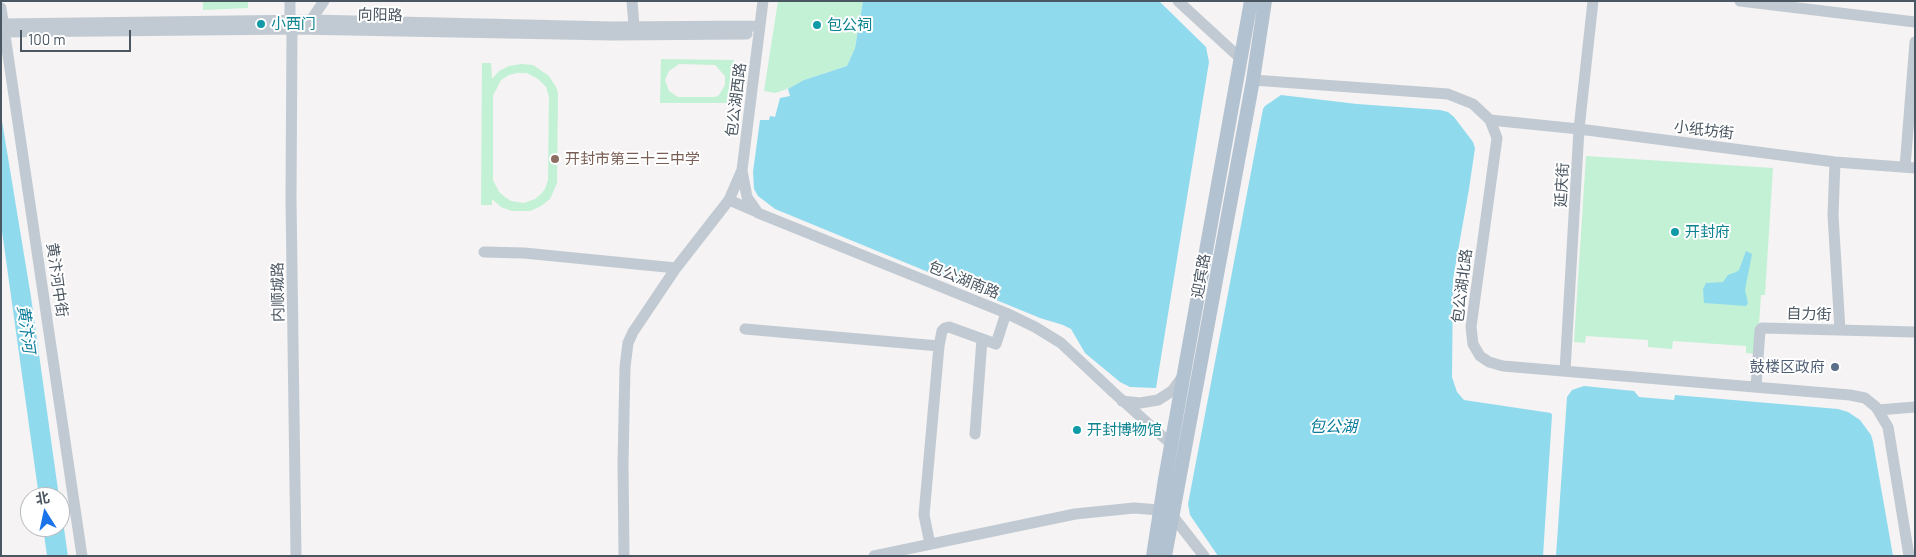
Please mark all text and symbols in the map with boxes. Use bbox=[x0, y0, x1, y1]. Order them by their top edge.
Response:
street label: 向阳路 bbox=[357, 6, 403, 24]
place label: 小西门 bbox=[271, 15, 316, 33]
place label: 包公祠 bbox=[827, 16, 872, 34]
marker: 小西门 bbox=[255, 18, 267, 30]
marker: 包公祠 bbox=[811, 19, 823, 31]
scale bar bbox=[22, 20, 134, 52]
text: 100 m bbox=[28, 30, 66, 48]
street label: 包公湖西路 bbox=[722, 62, 750, 138]
street label: 小纸坊街 bbox=[1673, 117, 1735, 143]
place label: 开封市第三十三中学 bbox=[565, 150, 700, 168]
marker: 开封市第三十三中学 bbox=[549, 153, 561, 165]
street label: 延庆街 bbox=[1552, 162, 1572, 208]
place label: 开封府 bbox=[1685, 223, 1730, 241]
marker: 开封府 bbox=[1669, 226, 1681, 238]
street label: 黄汴河中街 bbox=[43, 242, 71, 318]
street label: 包公湖北路 bbox=[1448, 248, 1476, 324]
street label: 迎宾路 bbox=[1188, 252, 1214, 300]
street label: 包公湖南路 bbox=[926, 258, 1002, 302]
street label: 内顺城路 bbox=[268, 262, 288, 322]
water label: 黄汴河 bbox=[13, 304, 39, 354]
street label: 自力街 bbox=[1786, 304, 1832, 324]
place label: 鼓楼区政府 bbox=[1750, 358, 1825, 376]
marker: 鼓楼区政府 bbox=[1829, 361, 1841, 373]
water label: 包公湖 bbox=[1309, 417, 1357, 437]
place label: 开封博物馆 bbox=[1087, 421, 1162, 439]
marker: 开封博物馆 bbox=[1071, 424, 1083, 436]
north arrow bbox=[20, 487, 70, 537]
text: 北 bbox=[34, 488, 51, 507]

